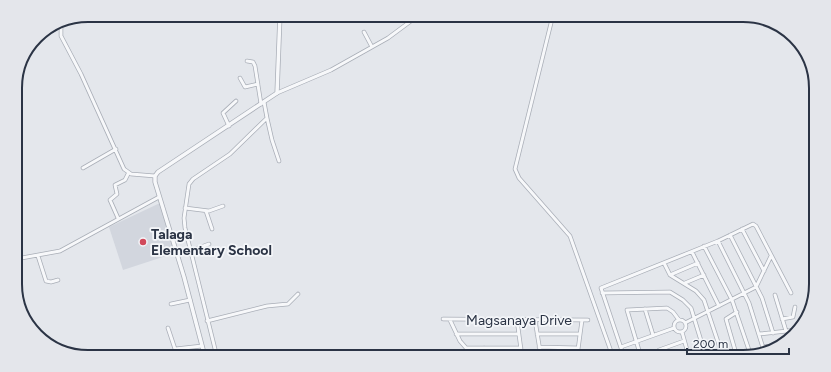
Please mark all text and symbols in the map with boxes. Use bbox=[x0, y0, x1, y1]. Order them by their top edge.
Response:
place label: Talaga Elementary School bbox=[151, 226, 272, 259]
marker: Talaga Elementary School bbox=[138, 237, 148, 247]
street label: Magsanaya Drive bbox=[466, 312, 572, 329]
scale bar bbox=[687, 330, 789, 356]
text: 200 m bbox=[693, 337, 728, 351]

